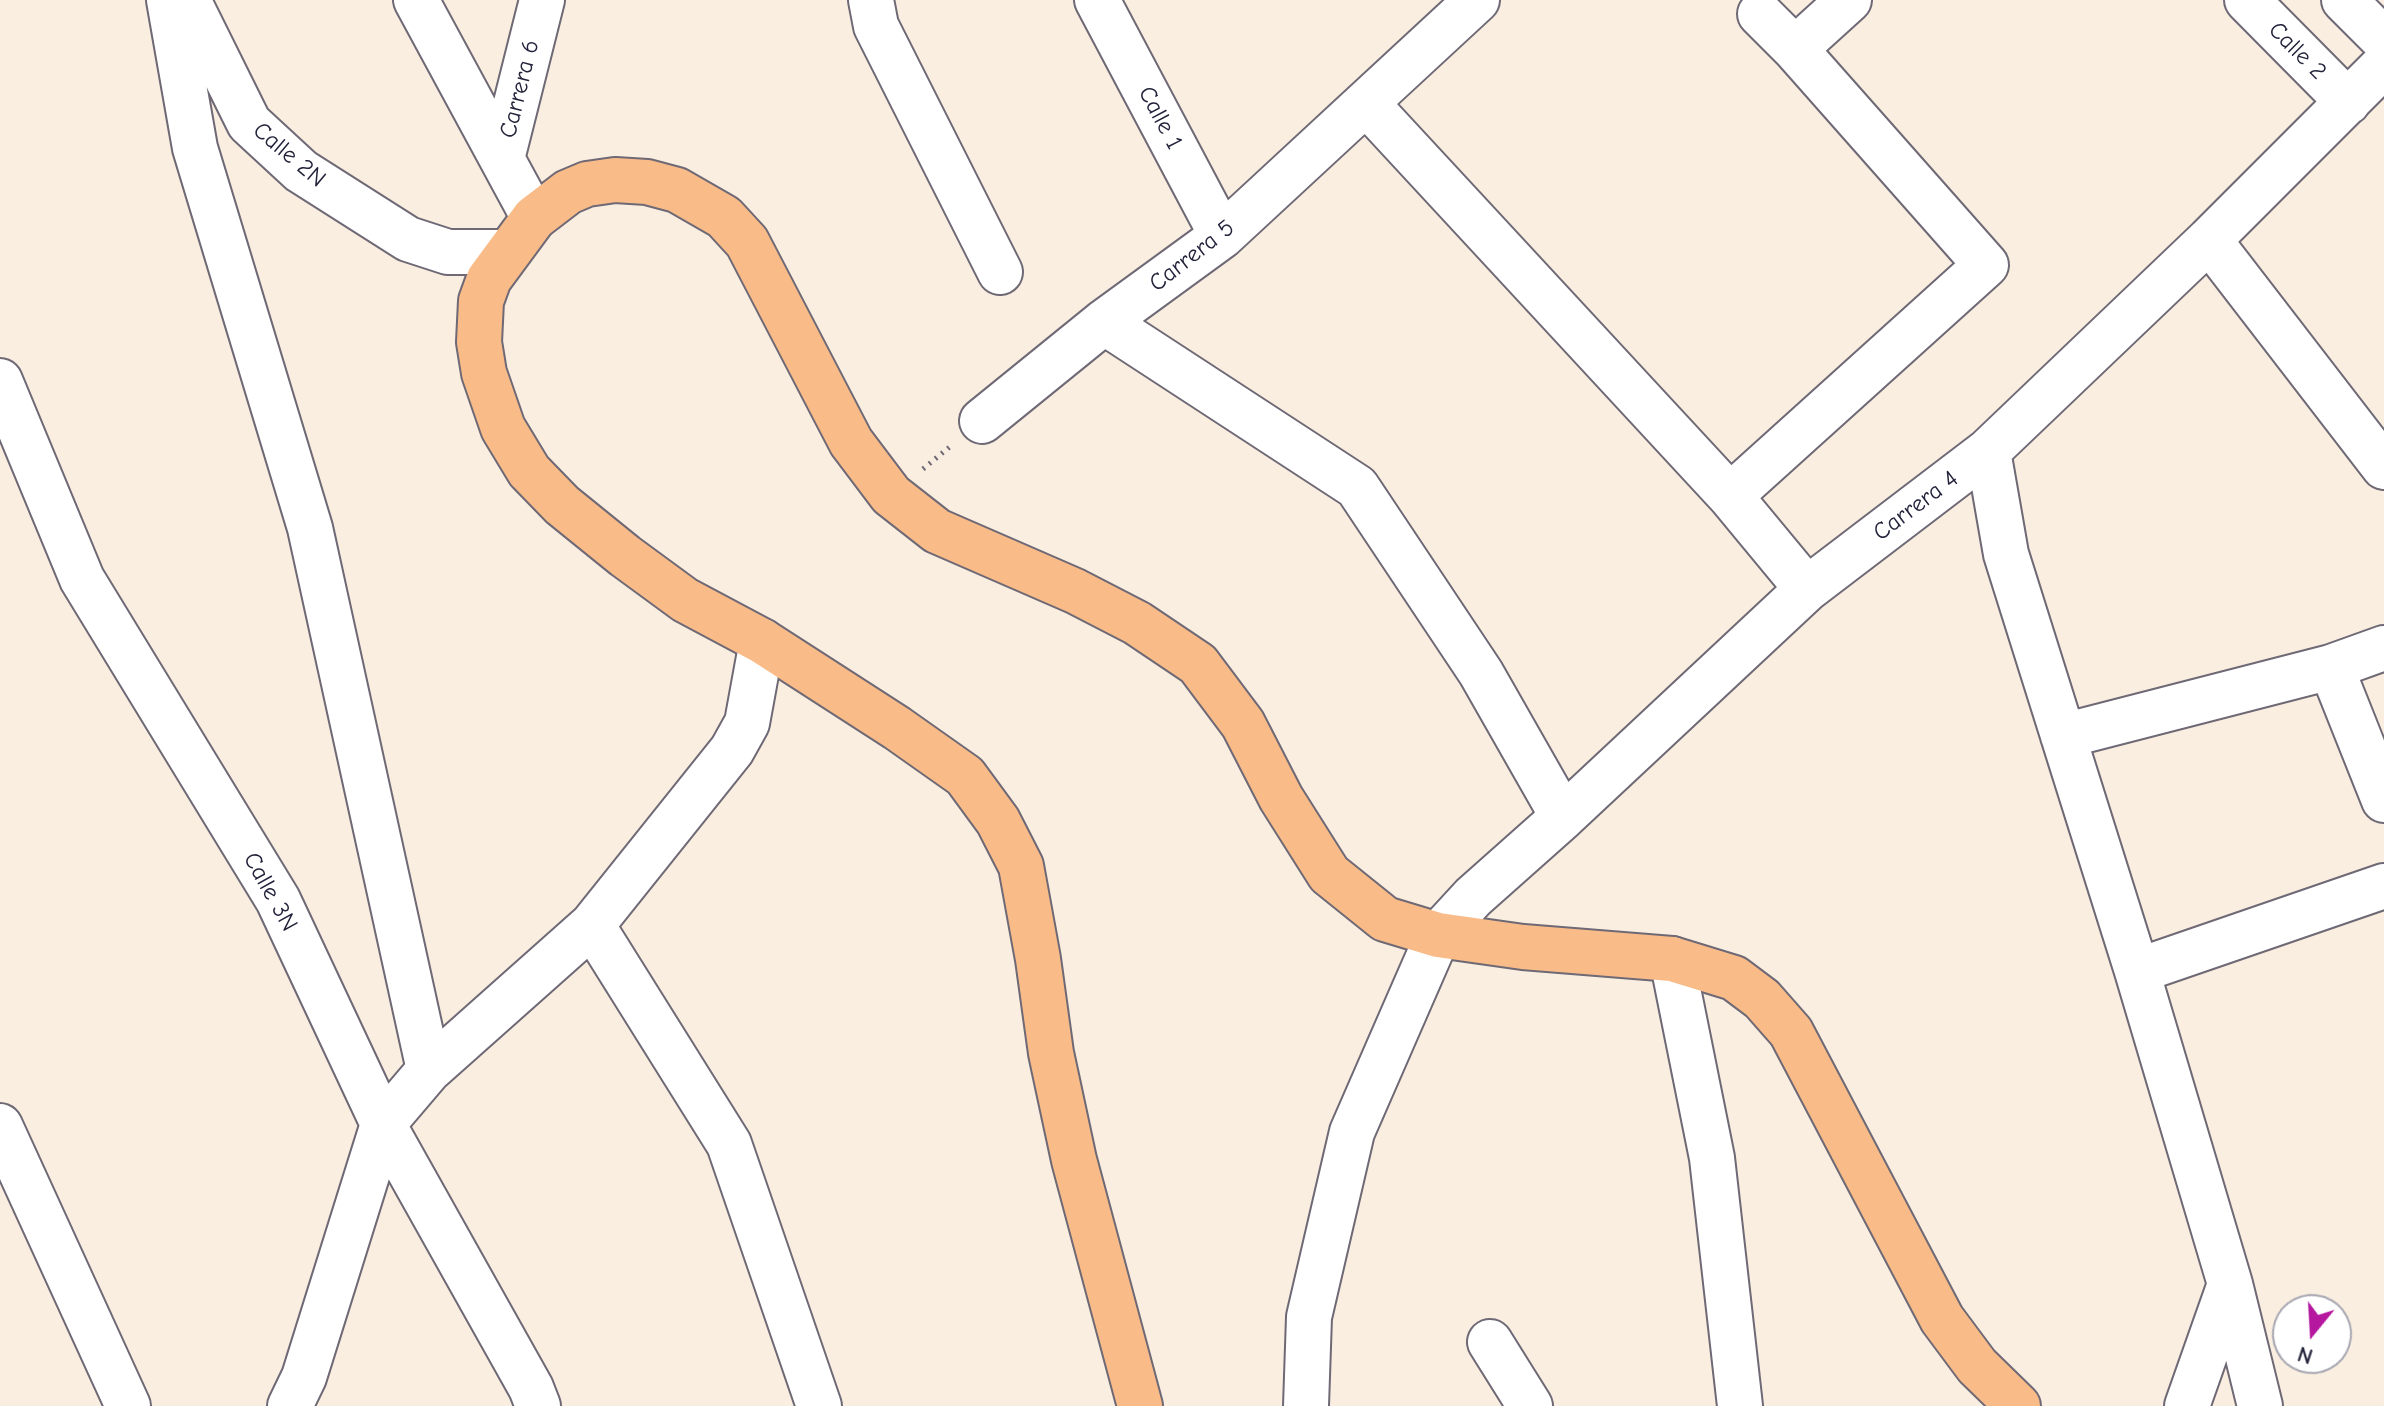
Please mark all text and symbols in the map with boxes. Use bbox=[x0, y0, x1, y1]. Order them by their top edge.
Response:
street label: Calle 2 bbox=[2262, 16, 2332, 86]
street label: Carrera 6 bbox=[494, 37, 546, 141]
street label: Calle 1 bbox=[1132, 82, 1188, 154]
street label: Calle 2N bbox=[247, 116, 331, 194]
street label: Carrera 5 bbox=[1144, 214, 1240, 298]
street label: Carrera 4 bbox=[1868, 465, 1964, 547]
street label: Calle 3N bbox=[237, 848, 303, 936]
north arrow bbox=[2272, 1294, 2352, 1374]
text: N bbox=[2294, 1340, 2316, 1370]

